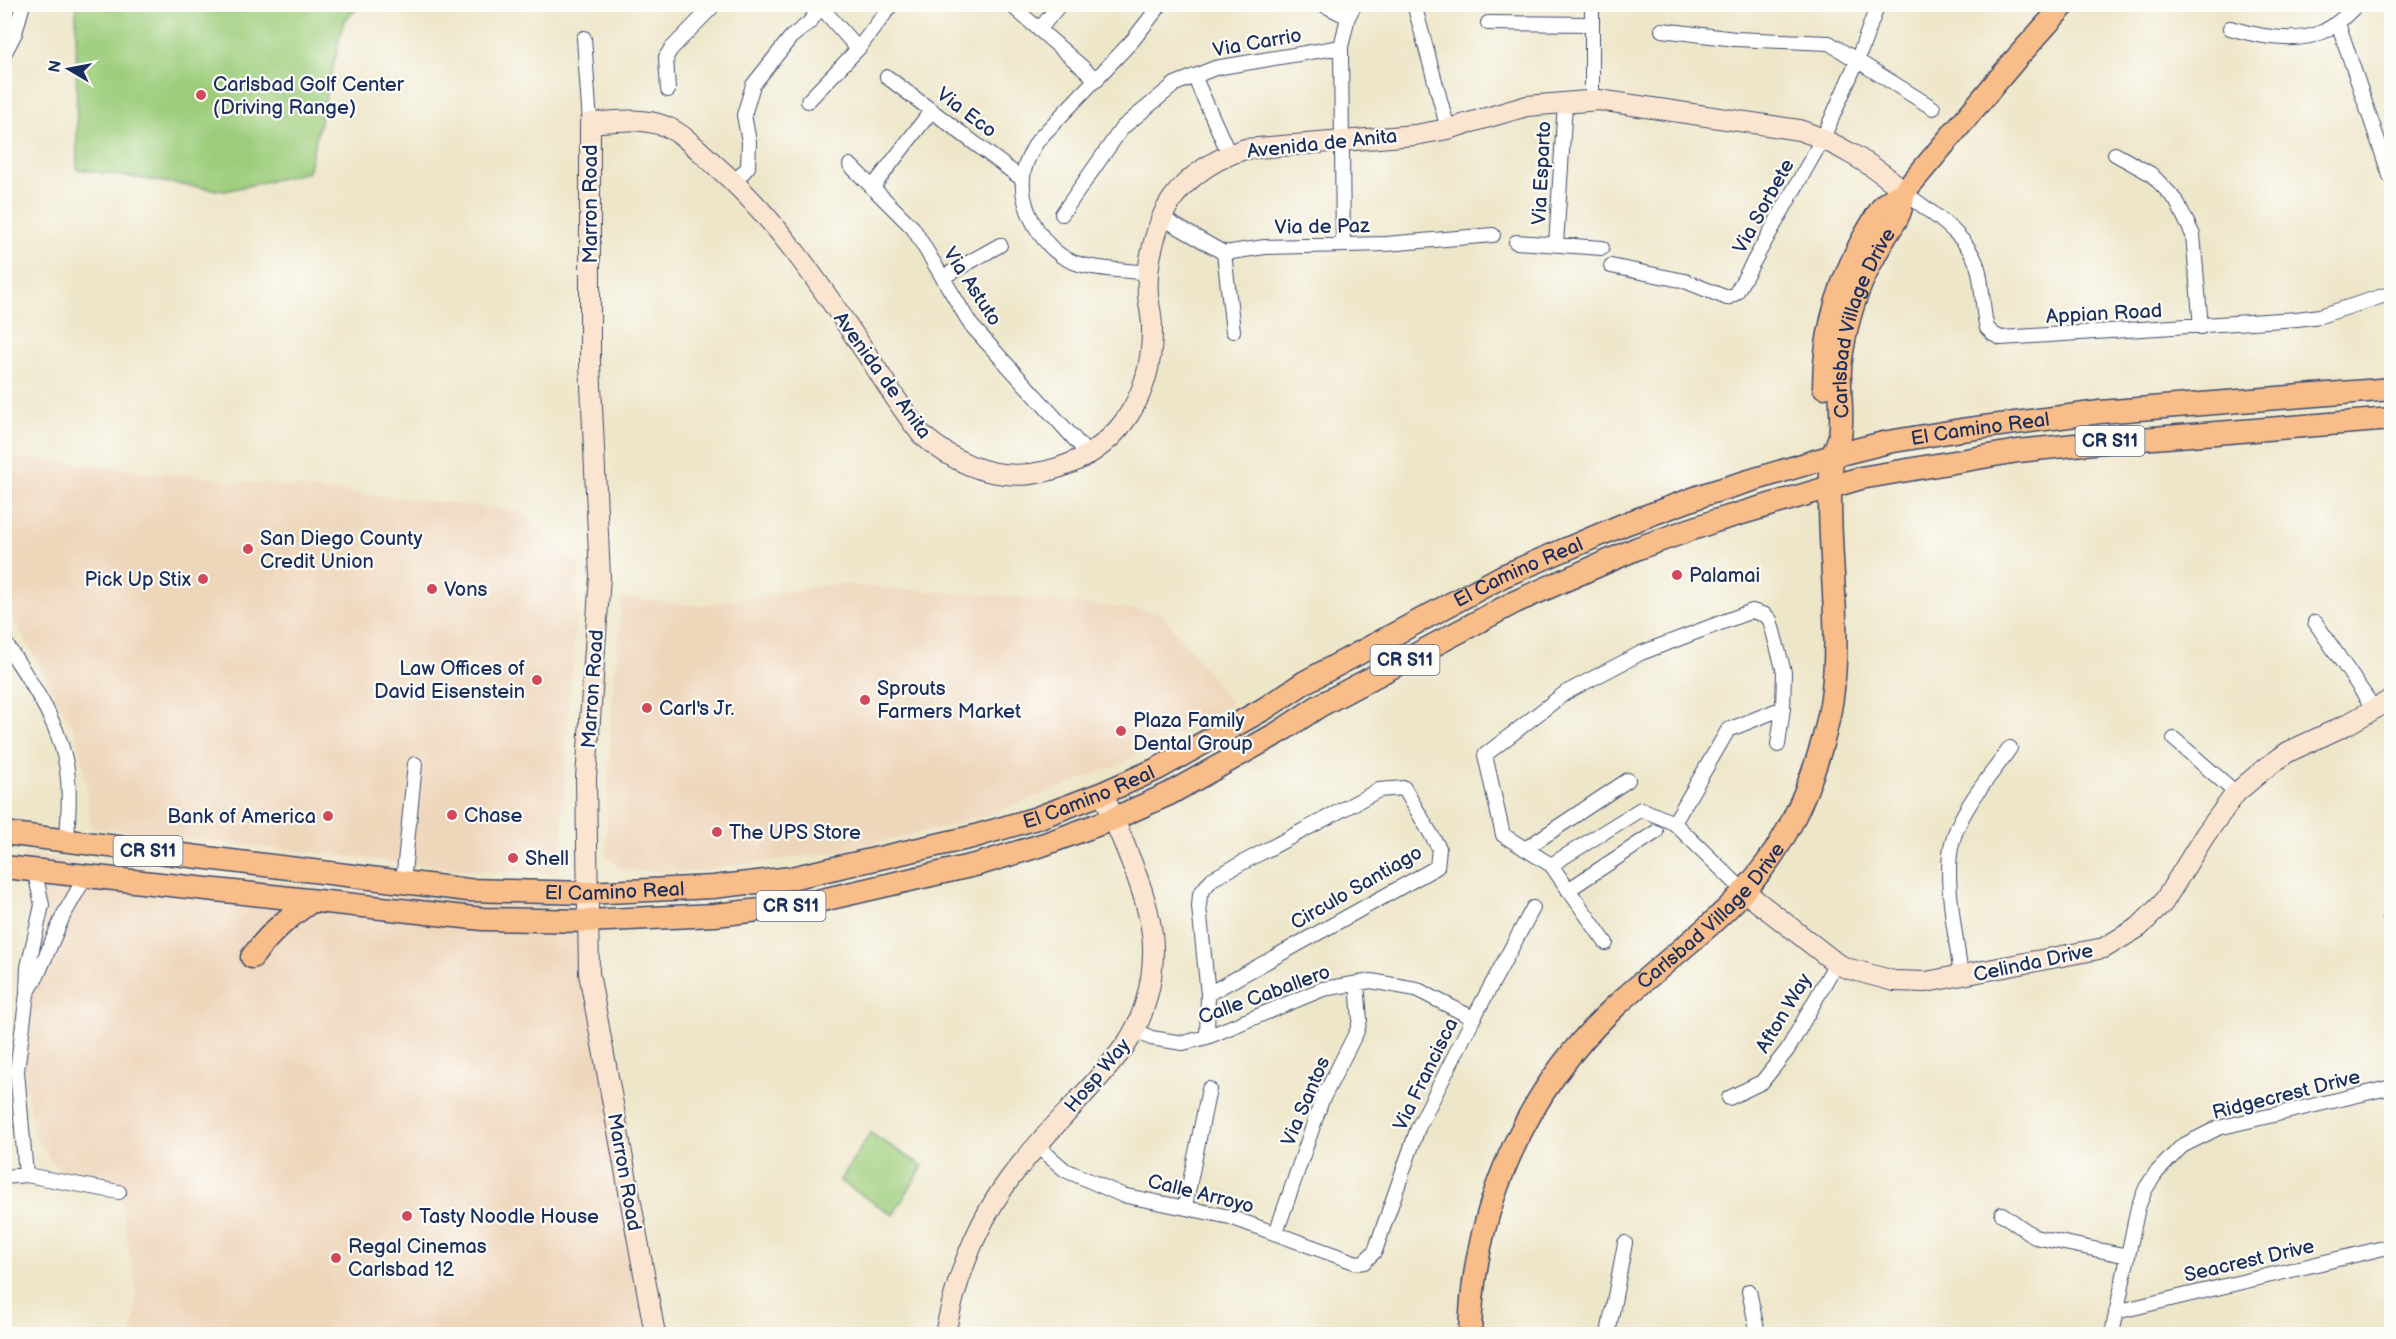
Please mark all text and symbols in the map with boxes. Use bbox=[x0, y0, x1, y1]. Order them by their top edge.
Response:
street label: Via Carrio bbox=[1211, 23, 1303, 63]
north arrow bbox=[39, 39, 99, 99]
text: N bbox=[45, 59, 66, 74]
place label: Carlsbad Golf Center (Driving Range) bbox=[213, 73, 405, 120]
street label: Via Eco bbox=[932, 82, 1001, 143]
marker: Carlsbad Golf Center (Driving Range) bbox=[194, 88, 208, 102]
street label: Via Esparto bbox=[1527, 120, 1557, 226]
street label: Avenida de Anita bbox=[1246, 124, 1398, 164]
street label: Marron Road bbox=[579, 144, 603, 264]
street label: Via Sorbete bbox=[1728, 155, 1800, 258]
street label: Via de Paz bbox=[1274, 214, 1370, 240]
street label: Carlsbad Village Drive bbox=[1829, 223, 1901, 419]
street label: Via Astuto bbox=[938, 243, 1007, 330]
street label: Appian Road bbox=[2045, 299, 2163, 329]
street label: Avenida de Anita bbox=[828, 308, 936, 444]
street label: El Camino Real bbox=[1909, 408, 2051, 451]
road number: CR S11 bbox=[2076, 426, 2144, 456]
place label: San Diego County Credit Union bbox=[260, 527, 423, 574]
street label: El Camino Real bbox=[1450, 532, 1587, 613]
marker: San Diego County Credit Union bbox=[241, 542, 255, 556]
place label: Palamai bbox=[1689, 564, 1760, 588]
place label: Pick Up Stix bbox=[84, 568, 192, 592]
marker: Palamai bbox=[1670, 568, 1684, 582]
marker: Pick Up Stix bbox=[196, 572, 210, 586]
place label: Vons bbox=[444, 578, 487, 602]
marker: Vons bbox=[425, 582, 439, 596]
street label: Marron Road bbox=[577, 629, 609, 749]
road number: CR S11 bbox=[1370, 645, 1440, 675]
place label: Law Offices of David Eisenstein bbox=[374, 657, 525, 704]
marker: Law Offices of David Eisenstein bbox=[530, 673, 544, 687]
place label: Sprouts Farmers Market bbox=[877, 677, 1021, 724]
marker: Sprouts Farmers Market bbox=[858, 693, 872, 707]
place label: Carl's Jr. bbox=[659, 697, 734, 721]
marker: Carl's Jr. bbox=[640, 701, 654, 715]
place label: Plaza Family Dental Group bbox=[1133, 709, 1253, 756]
marker: Plaza Family Dental Group bbox=[1114, 724, 1128, 738]
street label: El Camino Real bbox=[1020, 761, 1158, 835]
place label: Chase bbox=[464, 804, 522, 828]
place label: Bank of America bbox=[167, 805, 316, 829]
marker: Chase bbox=[445, 808, 459, 822]
marker: Bank of America bbox=[321, 809, 335, 823]
place label: The UPS Store bbox=[729, 821, 861, 845]
marker: The UPS Store bbox=[710, 825, 724, 839]
road number: CR S11 bbox=[114, 836, 182, 866]
street label: Carlsbad Village Drive bbox=[1632, 838, 1790, 995]
street label: Circulo Santiago bbox=[1286, 840, 1427, 935]
place label: Shell bbox=[525, 847, 569, 871]
marker: Shell bbox=[506, 851, 520, 865]
street label: El Camino Real bbox=[544, 877, 685, 906]
road number: CR S11 bbox=[756, 891, 826, 921]
street label: Celinda Drive bbox=[1971, 939, 2095, 987]
street label: Calle Caballero bbox=[1195, 960, 1334, 1030]
street label: Afton Way bbox=[1751, 969, 1817, 1058]
street label: Via Francisca bbox=[1388, 1014, 1463, 1135]
street label: Hosp Way bbox=[1060, 1034, 1136, 1118]
street label: Via Santos bbox=[1276, 1053, 1336, 1150]
street label: Ridgecrest Drive bbox=[2210, 1065, 2363, 1125]
street label: Marron Road bbox=[602, 1111, 646, 1233]
street label: Calle Arroyo bbox=[1145, 1169, 1256, 1219]
place label: Tasty Noodle House bbox=[419, 1205, 599, 1229]
marker: Tasty Noodle House bbox=[400, 1209, 414, 1223]
street label: Seacrest Drive bbox=[2182, 1234, 2317, 1288]
place label: Regal Cinemas Carlsbad 12 bbox=[348, 1235, 487, 1282]
marker: Regal Cinemas Carlsbad 12 bbox=[329, 1251, 343, 1265]

